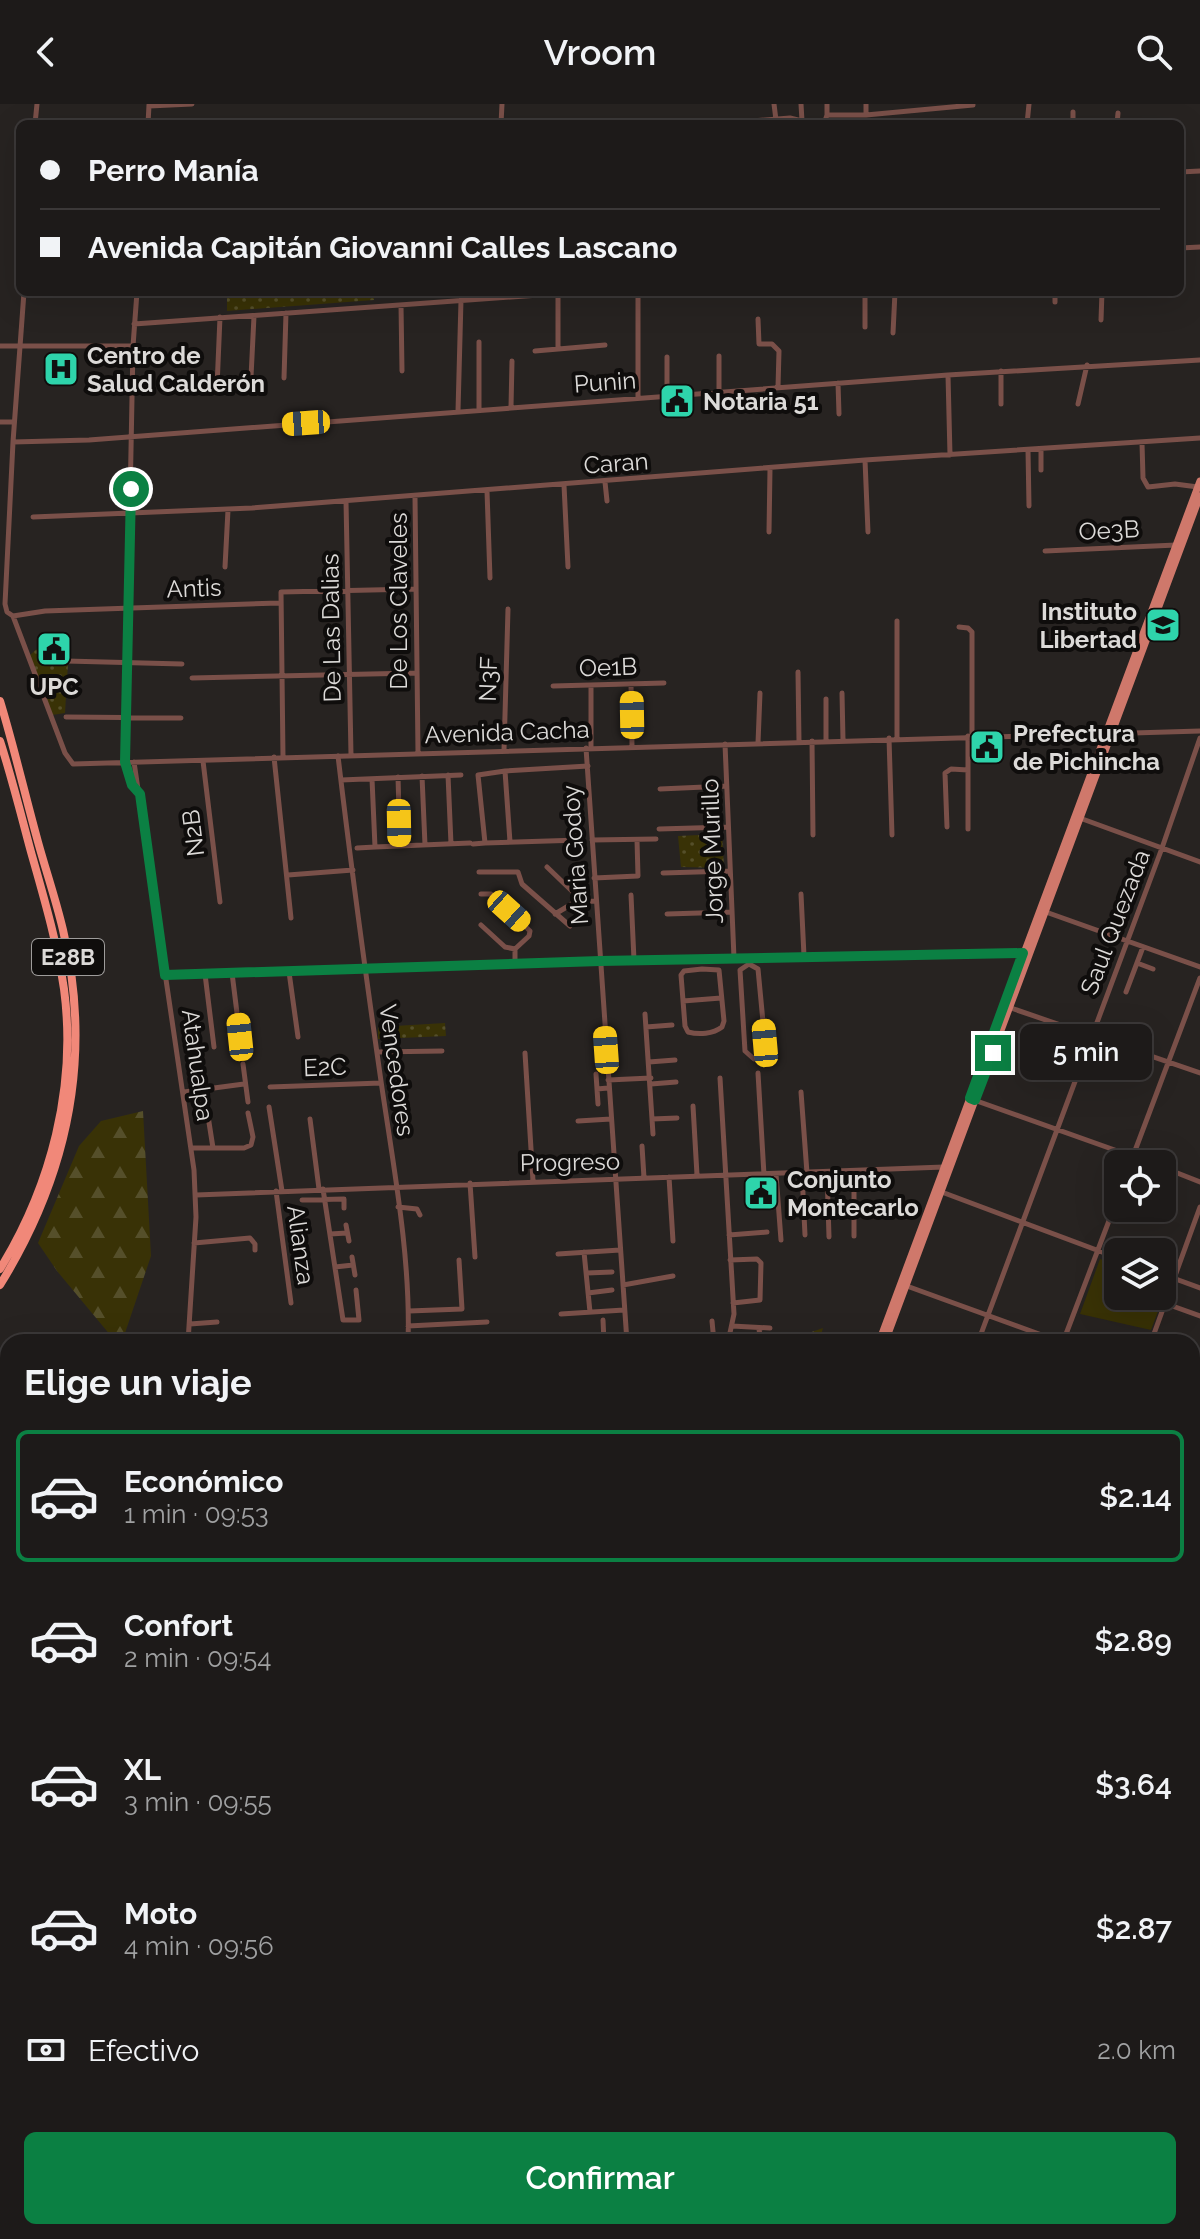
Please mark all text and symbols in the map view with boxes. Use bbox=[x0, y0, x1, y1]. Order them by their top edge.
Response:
icon: back bbox=[24, 30, 68, 74]
icon: search bbox=[1132, 30, 1176, 74]
text: Vroom bbox=[544, 31, 656, 73]
text: Perro Manía bbox=[88, 153, 259, 188]
text: Avenida Capitán Giovanni Calles Lascano bbox=[88, 230, 677, 265]
place label: Centro de Salud Calderón bbox=[87, 341, 265, 398]
hospital icon: Centro de Salud Calderón bbox=[42, 350, 80, 388]
street label: Punin bbox=[573, 365, 637, 399]
public building icon: Notaria 51 bbox=[658, 382, 696, 420]
place label: Notaria 51 bbox=[703, 387, 819, 416]
car bbox=[281, 409, 331, 437]
street label: Caran bbox=[583, 446, 649, 480]
route start bbox=[113, 471, 149, 507]
street label: De Los Claveles bbox=[384, 512, 413, 690]
street label: Oe3B bbox=[1078, 514, 1140, 546]
street label: De Las Dalias bbox=[315, 553, 347, 703]
street label: Antis bbox=[166, 573, 222, 603]
place label: Instituto Libertad bbox=[1040, 597, 1137, 654]
school or university icon: Instituto Libertad bbox=[1144, 606, 1182, 644]
public building icon: UPC bbox=[35, 630, 73, 668]
street label: Oe1B bbox=[578, 651, 638, 683]
street label: N3F bbox=[473, 656, 503, 702]
place label: UPC bbox=[29, 672, 79, 701]
car bbox=[620, 691, 644, 739]
street label: Avenida Cacha bbox=[424, 715, 590, 749]
place label: Prefectura de Pichincha bbox=[1013, 719, 1160, 776]
public building icon: Prefectura de Pichincha bbox=[968, 728, 1006, 766]
street label: Jorge Murillo bbox=[695, 778, 729, 924]
street label: Maria Godoy bbox=[556, 784, 594, 926]
car bbox=[387, 799, 411, 847]
street label: N2B bbox=[176, 808, 210, 858]
street label: Saul Quezada bbox=[1074, 845, 1156, 999]
car bbox=[483, 886, 535, 936]
road number: E28B bbox=[32, 939, 104, 975]
street label: Vencedores bbox=[373, 1002, 421, 1138]
street label: Atahualpa bbox=[176, 1007, 220, 1123]
car bbox=[226, 1012, 254, 1062]
car bbox=[751, 1018, 779, 1068]
car bbox=[592, 1025, 620, 1075]
callout: 5 min bbox=[1021, 1025, 1153, 1081]
route end bbox=[975, 1035, 1011, 1071]
text: 5 min bbox=[1053, 1037, 1119, 1067]
street label: E2C bbox=[303, 1052, 347, 1082]
street label: Progreso bbox=[520, 1147, 620, 1177]
map controls bbox=[1104, 1150, 1176, 1310]
button: locate bbox=[1104, 1150, 1176, 1222]
place label: Conjunto Montecarlo bbox=[787, 1165, 919, 1222]
public building icon: Conjunto Montecarlo bbox=[742, 1174, 780, 1212]
street label: Alianza bbox=[281, 1203, 321, 1287]
button: layers bbox=[1104, 1238, 1176, 1310]
text: Elige un viaje bbox=[24, 1361, 252, 1403]
icon: car bbox=[28, 1460, 100, 1532]
text: Económico bbox=[124, 1464, 284, 1499]
text: $2.14 bbox=[1099, 1479, 1172, 1514]
text: 1 min · 09:53 bbox=[124, 1499, 269, 1529]
icon: car bbox=[28, 1604, 100, 1676]
text: Confort bbox=[124, 1608, 233, 1643]
text: $2.89 bbox=[1095, 1623, 1172, 1658]
text: 2 min · 09:54 bbox=[124, 1643, 271, 1673]
icon: car bbox=[28, 1748, 100, 1820]
text: XL bbox=[124, 1752, 161, 1787]
text: $3.64 bbox=[1095, 1767, 1172, 1802]
text: 3 min · 09:55 bbox=[124, 1787, 272, 1817]
icon: car bbox=[28, 1892, 100, 1964]
text: Moto bbox=[124, 1896, 197, 1931]
text: $2.87 bbox=[1096, 1911, 1172, 1946]
text: 4 min · 09:56 bbox=[124, 1931, 274, 1961]
icon: cash bbox=[24, 2028, 68, 2072]
text: Efectivo bbox=[88, 2033, 199, 2068]
text: 2.0 km bbox=[1097, 2035, 1176, 2065]
button: Confirmar bbox=[24, 2132, 1176, 2224]

